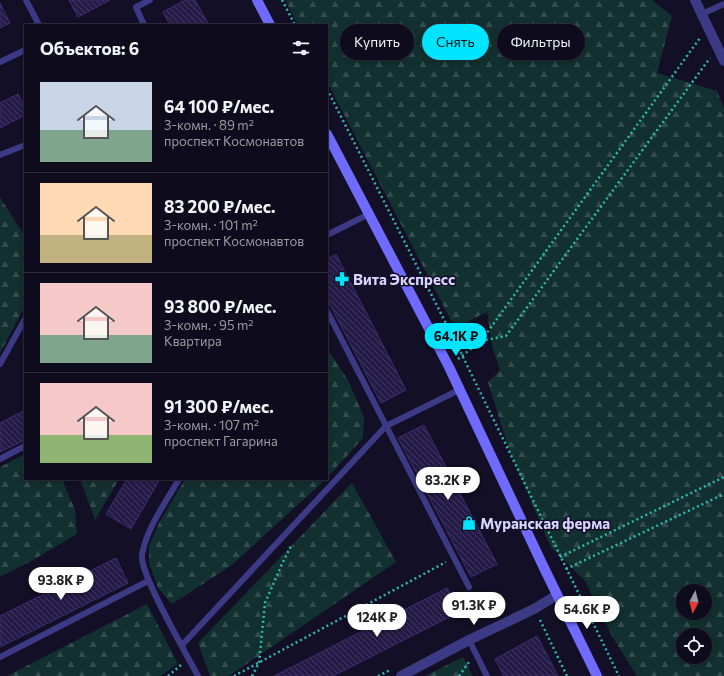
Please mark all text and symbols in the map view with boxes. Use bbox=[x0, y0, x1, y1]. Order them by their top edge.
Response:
chip: Купить bbox=[340, 24, 414, 60]
chip: Снять bbox=[422, 24, 489, 60]
chip: Фильтры bbox=[497, 24, 585, 60]
icon: filters bbox=[290, 37, 312, 59]
text: Объектов: 6 bbox=[40, 38, 139, 59]
text: 64 100 ₽/мес. bbox=[164, 96, 274, 117]
icon: home bbox=[72, 98, 120, 146]
text: 3-комн. · 89 m² bbox=[164, 117, 254, 133]
text: проспект Космонавтов bbox=[164, 133, 304, 149]
text: 83 200 ₽/мес. bbox=[164, 196, 276, 217]
icon: home bbox=[72, 199, 120, 247]
text: 3-комн. · 101 m² bbox=[164, 217, 258, 233]
text: проспект Космонавтов bbox=[164, 233, 304, 249]
place label: Вита Экспресс bbox=[353, 270, 455, 288]
pharmacy icon: Вита Экспресс bbox=[334, 271, 350, 287]
text: 93 800 ₽/мес. bbox=[164, 296, 276, 317]
icon: home bbox=[72, 299, 120, 347]
text: 3-комн. · 95 m² bbox=[164, 317, 254, 333]
pin: 64.1K ₽ bbox=[419, 323, 493, 357]
text: 64.1K ₽ bbox=[434, 328, 478, 344]
text: Квартира bbox=[164, 333, 222, 349]
text: 91 300 ₽/мес. bbox=[164, 396, 274, 417]
icon: home bbox=[72, 399, 120, 447]
text: 3-комн. · 107 m² bbox=[164, 417, 259, 433]
text: проспект Гагарина bbox=[164, 433, 278, 449]
pin: 83.2K ₽ bbox=[411, 467, 485, 501]
text: 83.2K ₽ bbox=[425, 472, 471, 488]
place label: Муранская ферма bbox=[480, 514, 610, 532]
shop icon: Муранская ферма bbox=[461, 515, 477, 531]
pin: 93.8K ₽ bbox=[24, 567, 98, 601]
text: 93.8K ₽ bbox=[38, 572, 84, 588]
north arrow bbox=[676, 584, 712, 620]
map controls bbox=[676, 584, 712, 664]
pin: 91.3K ₽ bbox=[437, 592, 511, 626]
pin: 54.6K ₽ bbox=[550, 596, 624, 630]
text: 91.3K ₽ bbox=[451, 597, 497, 613]
text: 54.6K ₽ bbox=[564, 601, 610, 617]
pin: 124K ₽ bbox=[344, 604, 410, 638]
text: 124K ₽ bbox=[356, 609, 398, 625]
button: locate bbox=[676, 628, 712, 664]

